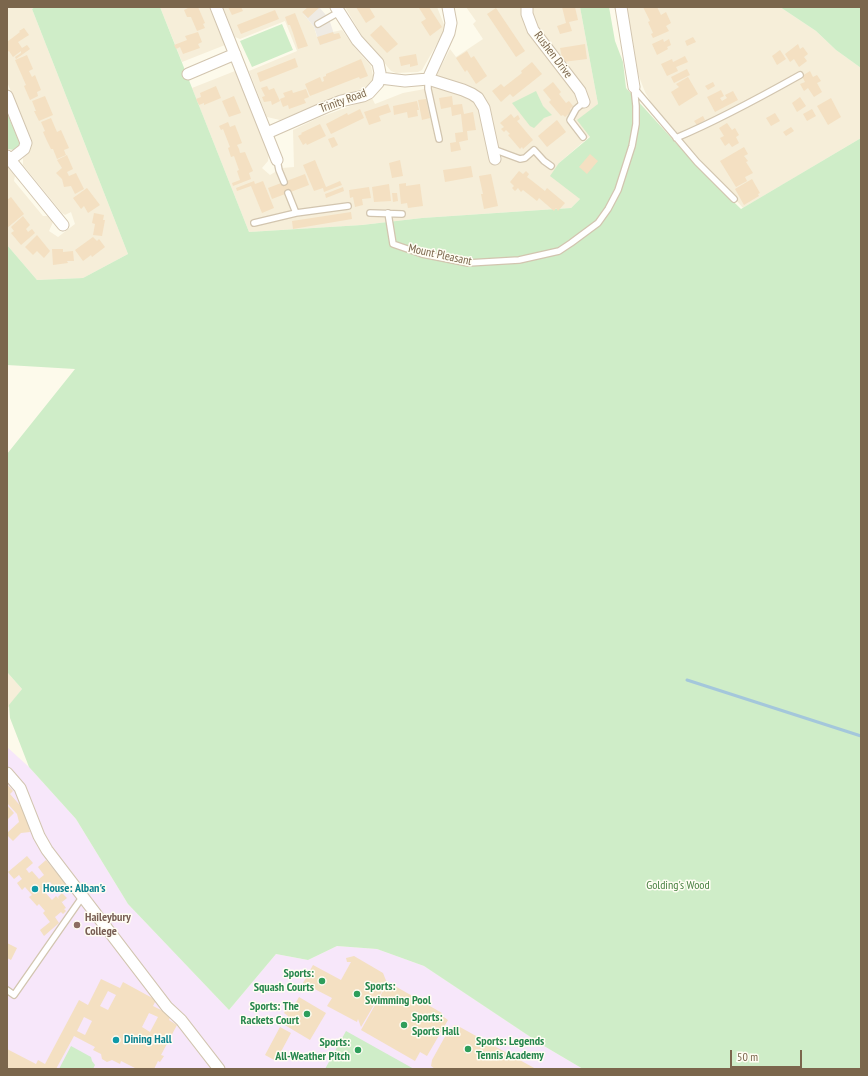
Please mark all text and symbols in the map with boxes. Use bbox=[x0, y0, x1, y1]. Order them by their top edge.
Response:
street label: Rushen Drive bbox=[531, 29, 575, 81]
street label: Trinity Road bbox=[318, 86, 368, 116]
street label: Mount Pleasant bbox=[407, 241, 473, 269]
park label: Golding's Wood bbox=[646, 879, 710, 893]
place label: House: Alban's bbox=[43, 882, 106, 896]
marker: House: Alban's bbox=[30, 884, 40, 894]
place label: Haileybury College bbox=[85, 911, 131, 939]
marker: Haileybury College bbox=[72, 920, 82, 930]
place label: Sports: Squash Courts bbox=[254, 967, 314, 995]
marker: Sports: Squash Courts bbox=[317, 976, 327, 986]
place label: Sports: Swimming Pool bbox=[365, 980, 431, 1008]
marker: Sports: Swimming Pool bbox=[352, 989, 362, 999]
place label: Sports: The Rackets Court bbox=[241, 1000, 299, 1028]
marker: Sports: The Rackets Court bbox=[302, 1009, 312, 1019]
place label: Sports: Sports Hall bbox=[412, 1011, 459, 1039]
marker: Sports: Sports Hall bbox=[399, 1020, 409, 1030]
place label: Dining Hall bbox=[124, 1033, 172, 1047]
marker: Dining Hall bbox=[111, 1035, 121, 1045]
place label: Sports: Legends Tennis Academy bbox=[476, 1035, 544, 1063]
place label: Sports: All-Weather Pitch bbox=[275, 1036, 350, 1064]
scale bar bbox=[732, 1042, 804, 1068]
marker: Sports: Legends Tennis Academy bbox=[463, 1044, 473, 1054]
marker: Sports: All-Weather Pitch bbox=[353, 1045, 363, 1055]
text: 50 m bbox=[737, 1049, 758, 1064]

